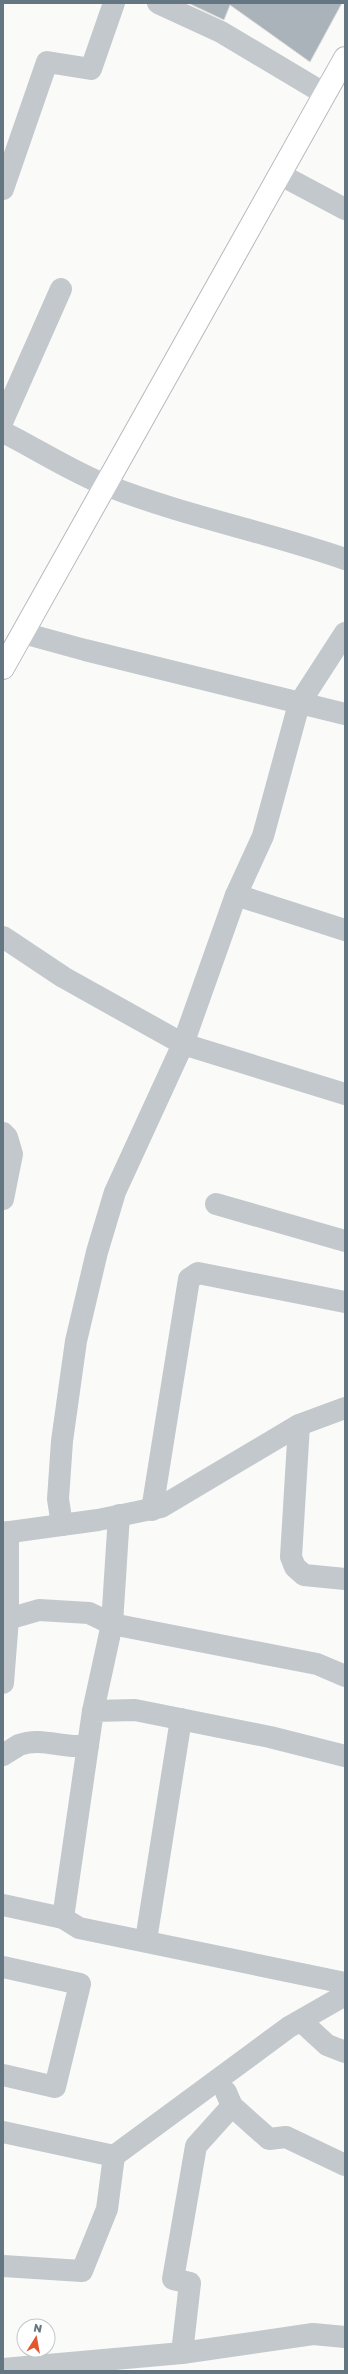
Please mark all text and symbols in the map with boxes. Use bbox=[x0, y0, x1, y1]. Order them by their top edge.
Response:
north arrow bbox=[16, 2318, 56, 2358]
text: N bbox=[33, 2321, 43, 2335]

